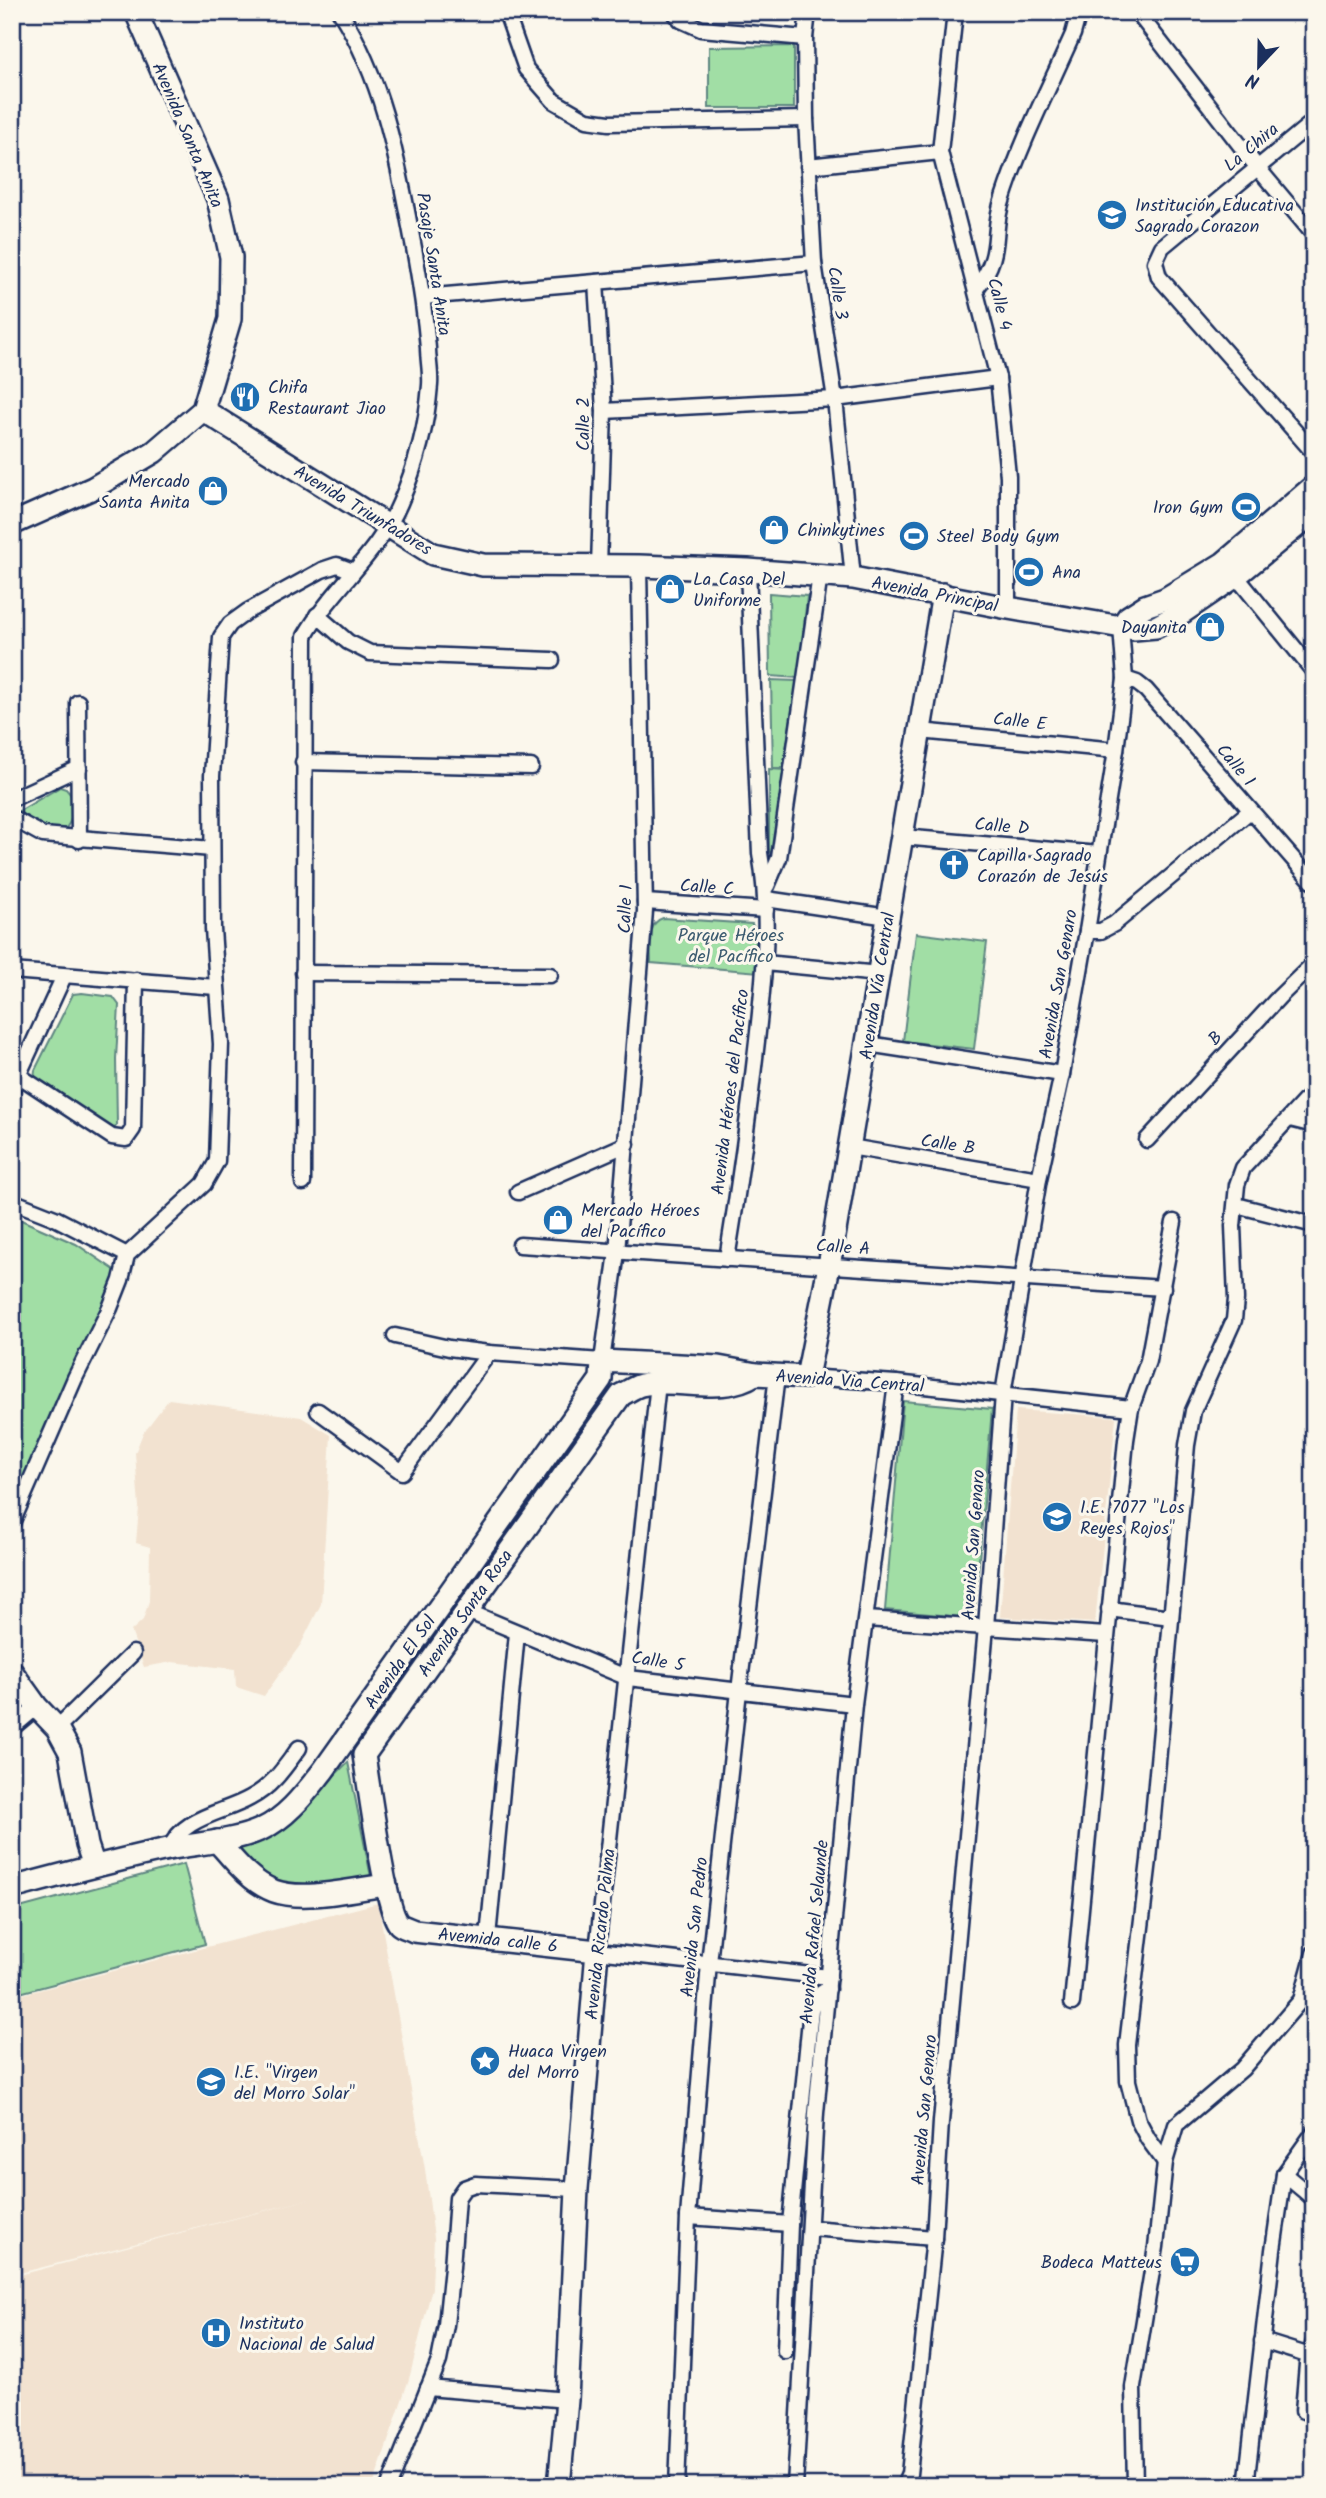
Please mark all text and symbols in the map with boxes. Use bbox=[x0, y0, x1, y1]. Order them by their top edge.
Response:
north arrow bbox=[1224, 32, 1294, 102]
street label: Avenida Santa Anita bbox=[143, 58, 230, 213]
text: N bbox=[1242, 64, 1265, 96]
street label: La Chira bbox=[1218, 116, 1286, 180]
street label: Pasaje Santa Anita bbox=[407, 191, 458, 338]
place label: Institución Educativa Sagrado Corazon bbox=[1135, 192, 1294, 242]
school or university icon: Institución Educativa Sagrado Corazon bbox=[1095, 198, 1129, 232]
street label: Calle 3 bbox=[818, 264, 855, 322]
street label: Calle 4 bbox=[978, 275, 1019, 334]
place label: Chifa Restaurant Jiao bbox=[268, 374, 386, 424]
restaurant icon: Chifa Restaurant Jiao bbox=[228, 380, 262, 414]
street label: Calle 2 bbox=[570, 397, 599, 451]
street label: Avenida Triunfadores bbox=[287, 458, 437, 564]
place label: Mercado Santa Anita bbox=[100, 468, 190, 518]
shop icon: Mercado Santa Anita bbox=[196, 474, 230, 508]
sports icon: Iron Gym bbox=[1229, 490, 1263, 524]
place label: Iron Gym bbox=[1153, 494, 1223, 523]
shop icon: Chinkytines bbox=[757, 513, 791, 547]
place label: Chinkytines bbox=[797, 517, 885, 546]
sports icon: Steel Body Gym bbox=[897, 519, 931, 553]
place label: Steel Body Gym bbox=[937, 523, 1059, 552]
sports icon: Ana bbox=[1012, 555, 1046, 589]
place label: Ana bbox=[1052, 559, 1081, 588]
place label: La Casa Del Uniforme bbox=[693, 566, 786, 616]
street label: Avenida Principal bbox=[869, 569, 1001, 622]
shop icon: La Casa Del Uniforme bbox=[653, 572, 687, 606]
shop icon: Dayanita bbox=[1193, 610, 1227, 644]
place label: Dayanita bbox=[1121, 614, 1187, 643]
street label: Calle E bbox=[992, 705, 1049, 740]
street label: Calle 1 bbox=[1208, 738, 1262, 794]
street label: Calle D bbox=[973, 811, 1031, 844]
place label: Capilla Sagrado Corazón de Jesús bbox=[977, 842, 1108, 892]
church icon: Capilla Sagrado Corazón de Jesús bbox=[937, 848, 971, 882]
street label: Calle C bbox=[679, 872, 735, 905]
street label: Calle 1 bbox=[611, 884, 642, 934]
street label: Avenida San Genaro bbox=[1032, 907, 1087, 1061]
street label: Avenida Vía Central bbox=[853, 910, 905, 1062]
park label: Parque Héroes del Pacífico bbox=[678, 922, 785, 972]
street label: Avenida Héroes del Pacífico bbox=[704, 988, 758, 1197]
street label: B bbox=[1202, 1025, 1231, 1053]
street label: Calle B bbox=[918, 1127, 977, 1164]
place label: Mercado Héroes del Pacífico bbox=[581, 1197, 700, 1247]
shop icon: Mercado Héroes del Pacífico bbox=[541, 1203, 575, 1237]
street label: Calle A bbox=[815, 1232, 871, 1265]
street label: Avenida Via Central bbox=[775, 1363, 926, 1402]
street label: Avenida San Genaro bbox=[955, 1469, 994, 1622]
place label: I.E. 7077 "Los Reyes Rojos" bbox=[1080, 1494, 1185, 1544]
school or university icon: I.E. 7077 "Los Reyes Rojos" bbox=[1040, 1500, 1074, 1534]
street label: Avenida Santa Rosa bbox=[411, 1544, 521, 1684]
street label: Avenida El Sol bbox=[358, 1609, 445, 1716]
street label: Calle 5 bbox=[629, 1644, 688, 1681]
street label: Avenida Rafael Selaunde bbox=[793, 1839, 838, 2025]
street label: Avenida Ricardo Palma bbox=[578, 1847, 625, 2021]
street label: Avenida San Pedro bbox=[674, 1856, 717, 1999]
street label: Avemida calle 6 bbox=[436, 1921, 559, 1962]
street label: Avenida San Genaro bbox=[904, 2034, 947, 2187]
place label: Huaca Virgen del Morro bbox=[508, 2038, 607, 2088]
place icon: Huaca Virgen del Morro bbox=[468, 2044, 502, 2078]
place label: I.E. "Virgen del Morro Solar" bbox=[234, 2059, 355, 2109]
school or university icon: I.E. "Virgen del Morro Solar" bbox=[194, 2065, 228, 2099]
supermarket icon: Bodeca Matteus bbox=[1168, 2245, 1202, 2279]
place label: Bodeca Matteus bbox=[1041, 2249, 1162, 2278]
place label: Instituto Nacional de Salud bbox=[239, 2310, 375, 2360]
hospital icon: Instituto Nacional de Salud bbox=[199, 2316, 233, 2350]

